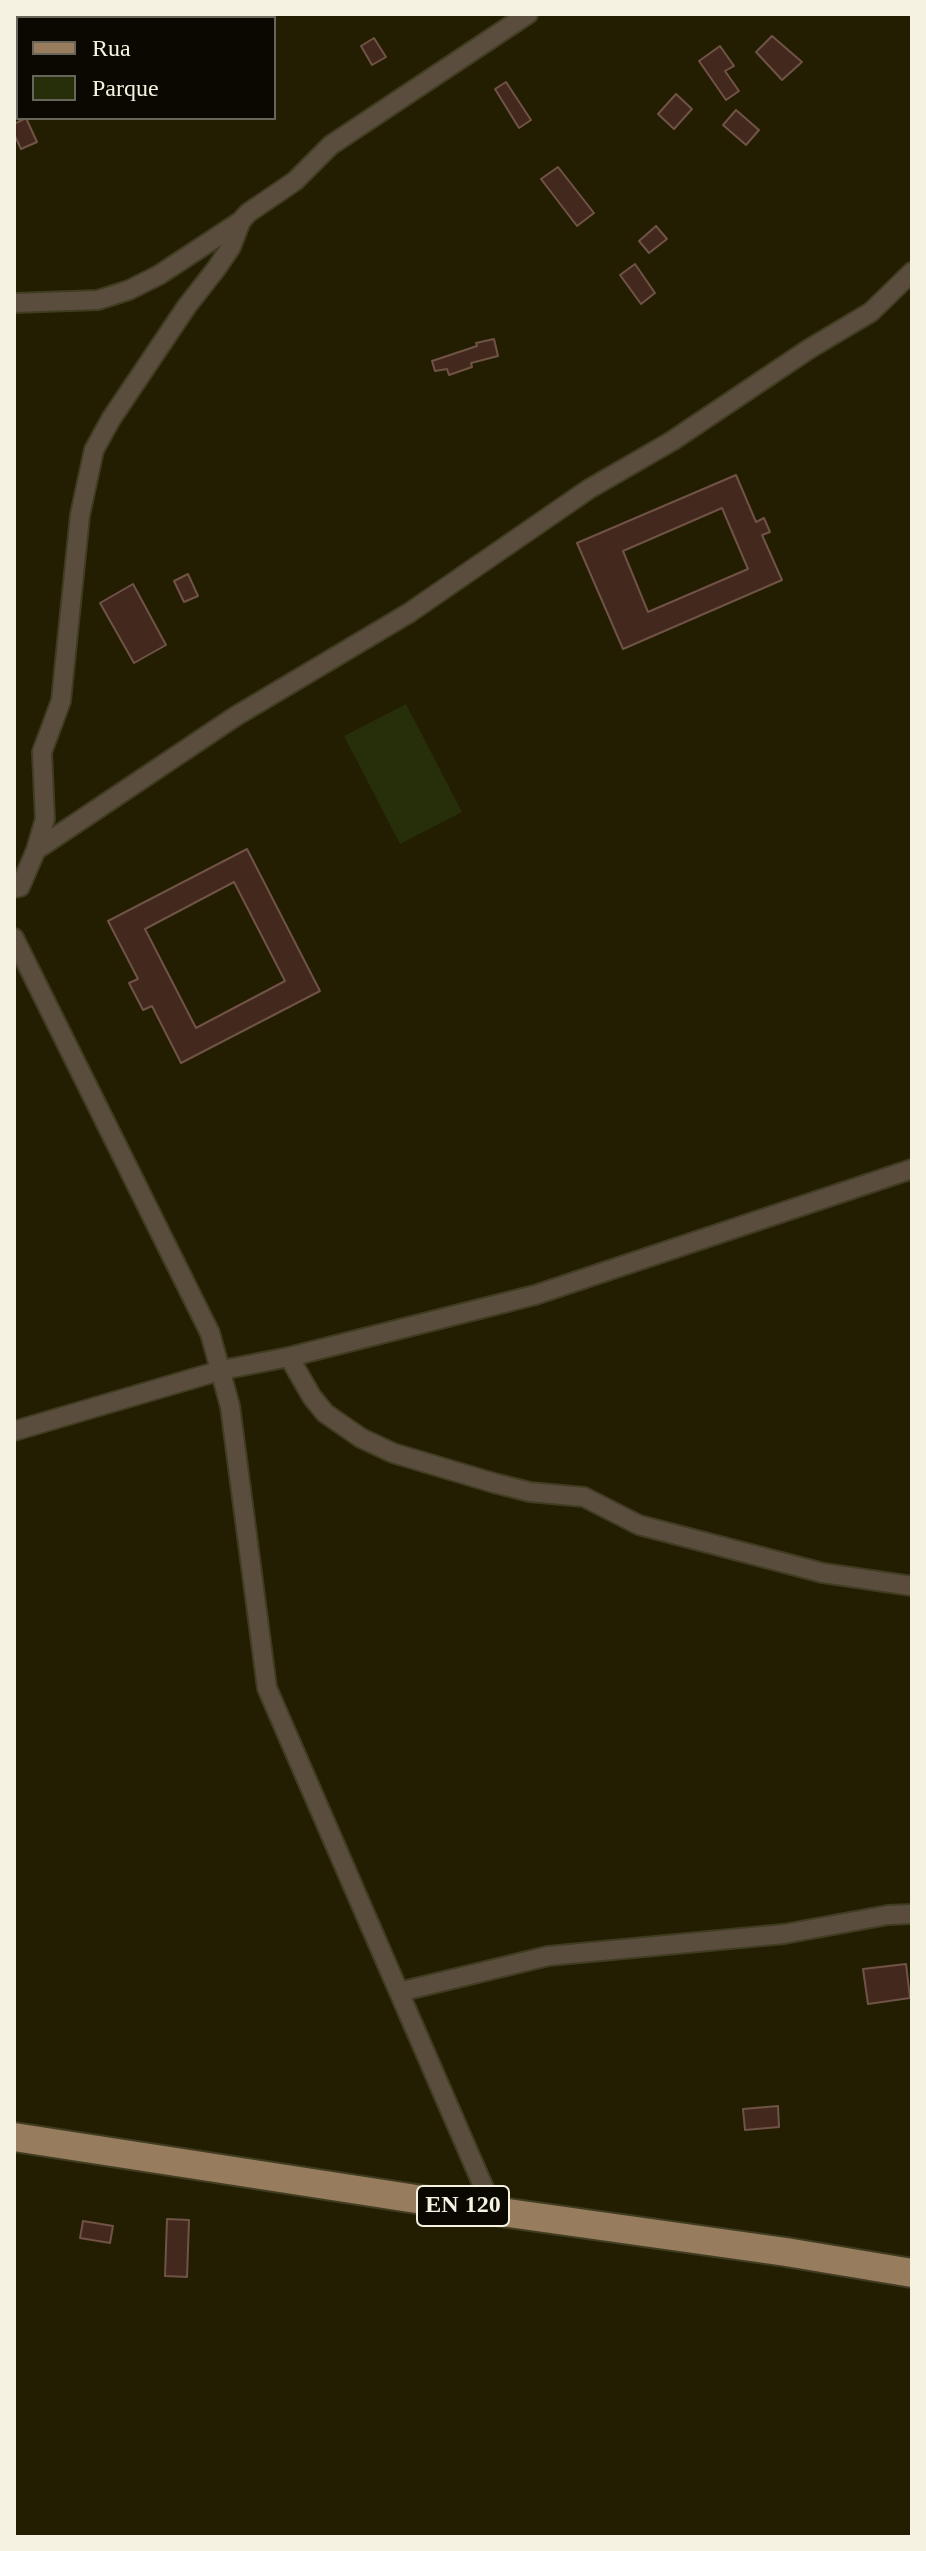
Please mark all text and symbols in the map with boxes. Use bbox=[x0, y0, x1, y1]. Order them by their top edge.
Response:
legend bbox=[16, 16, 276, 120]
text: Rua bbox=[92, 35, 131, 61]
text: Parque bbox=[92, 75, 159, 101]
road number: EN 120 bbox=[417, 2186, 509, 2226]

